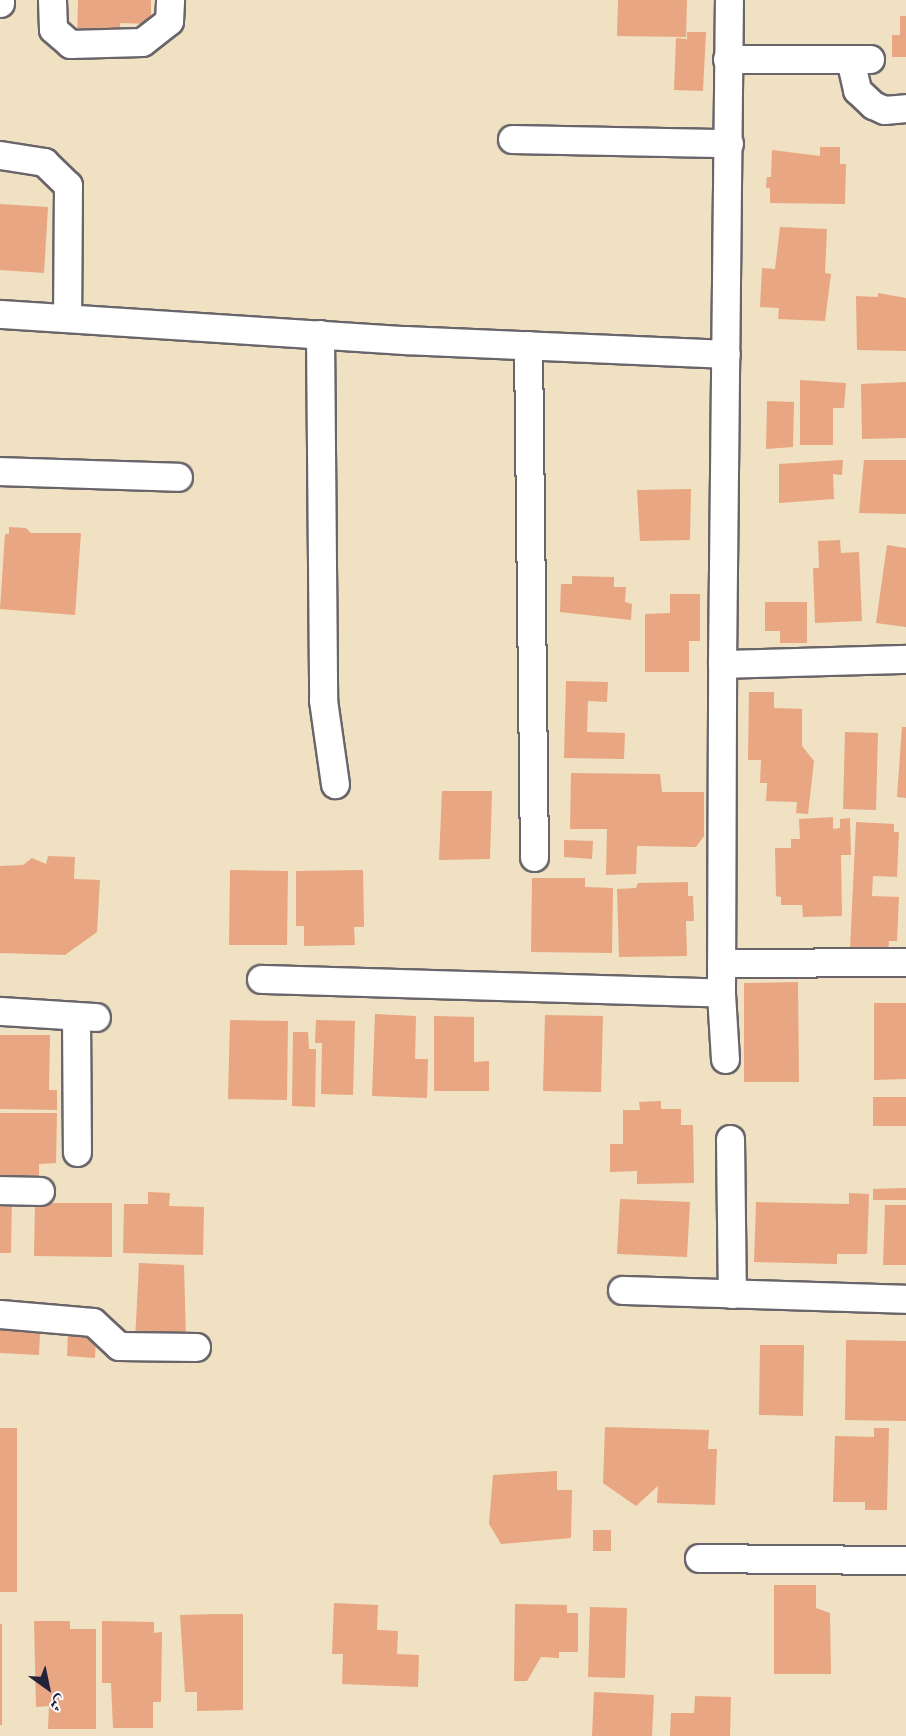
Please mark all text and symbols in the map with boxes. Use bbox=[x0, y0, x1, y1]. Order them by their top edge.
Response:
north arrow bbox=[18, 1658, 78, 1718]
text: ش bbox=[46, 1691, 70, 1716]

